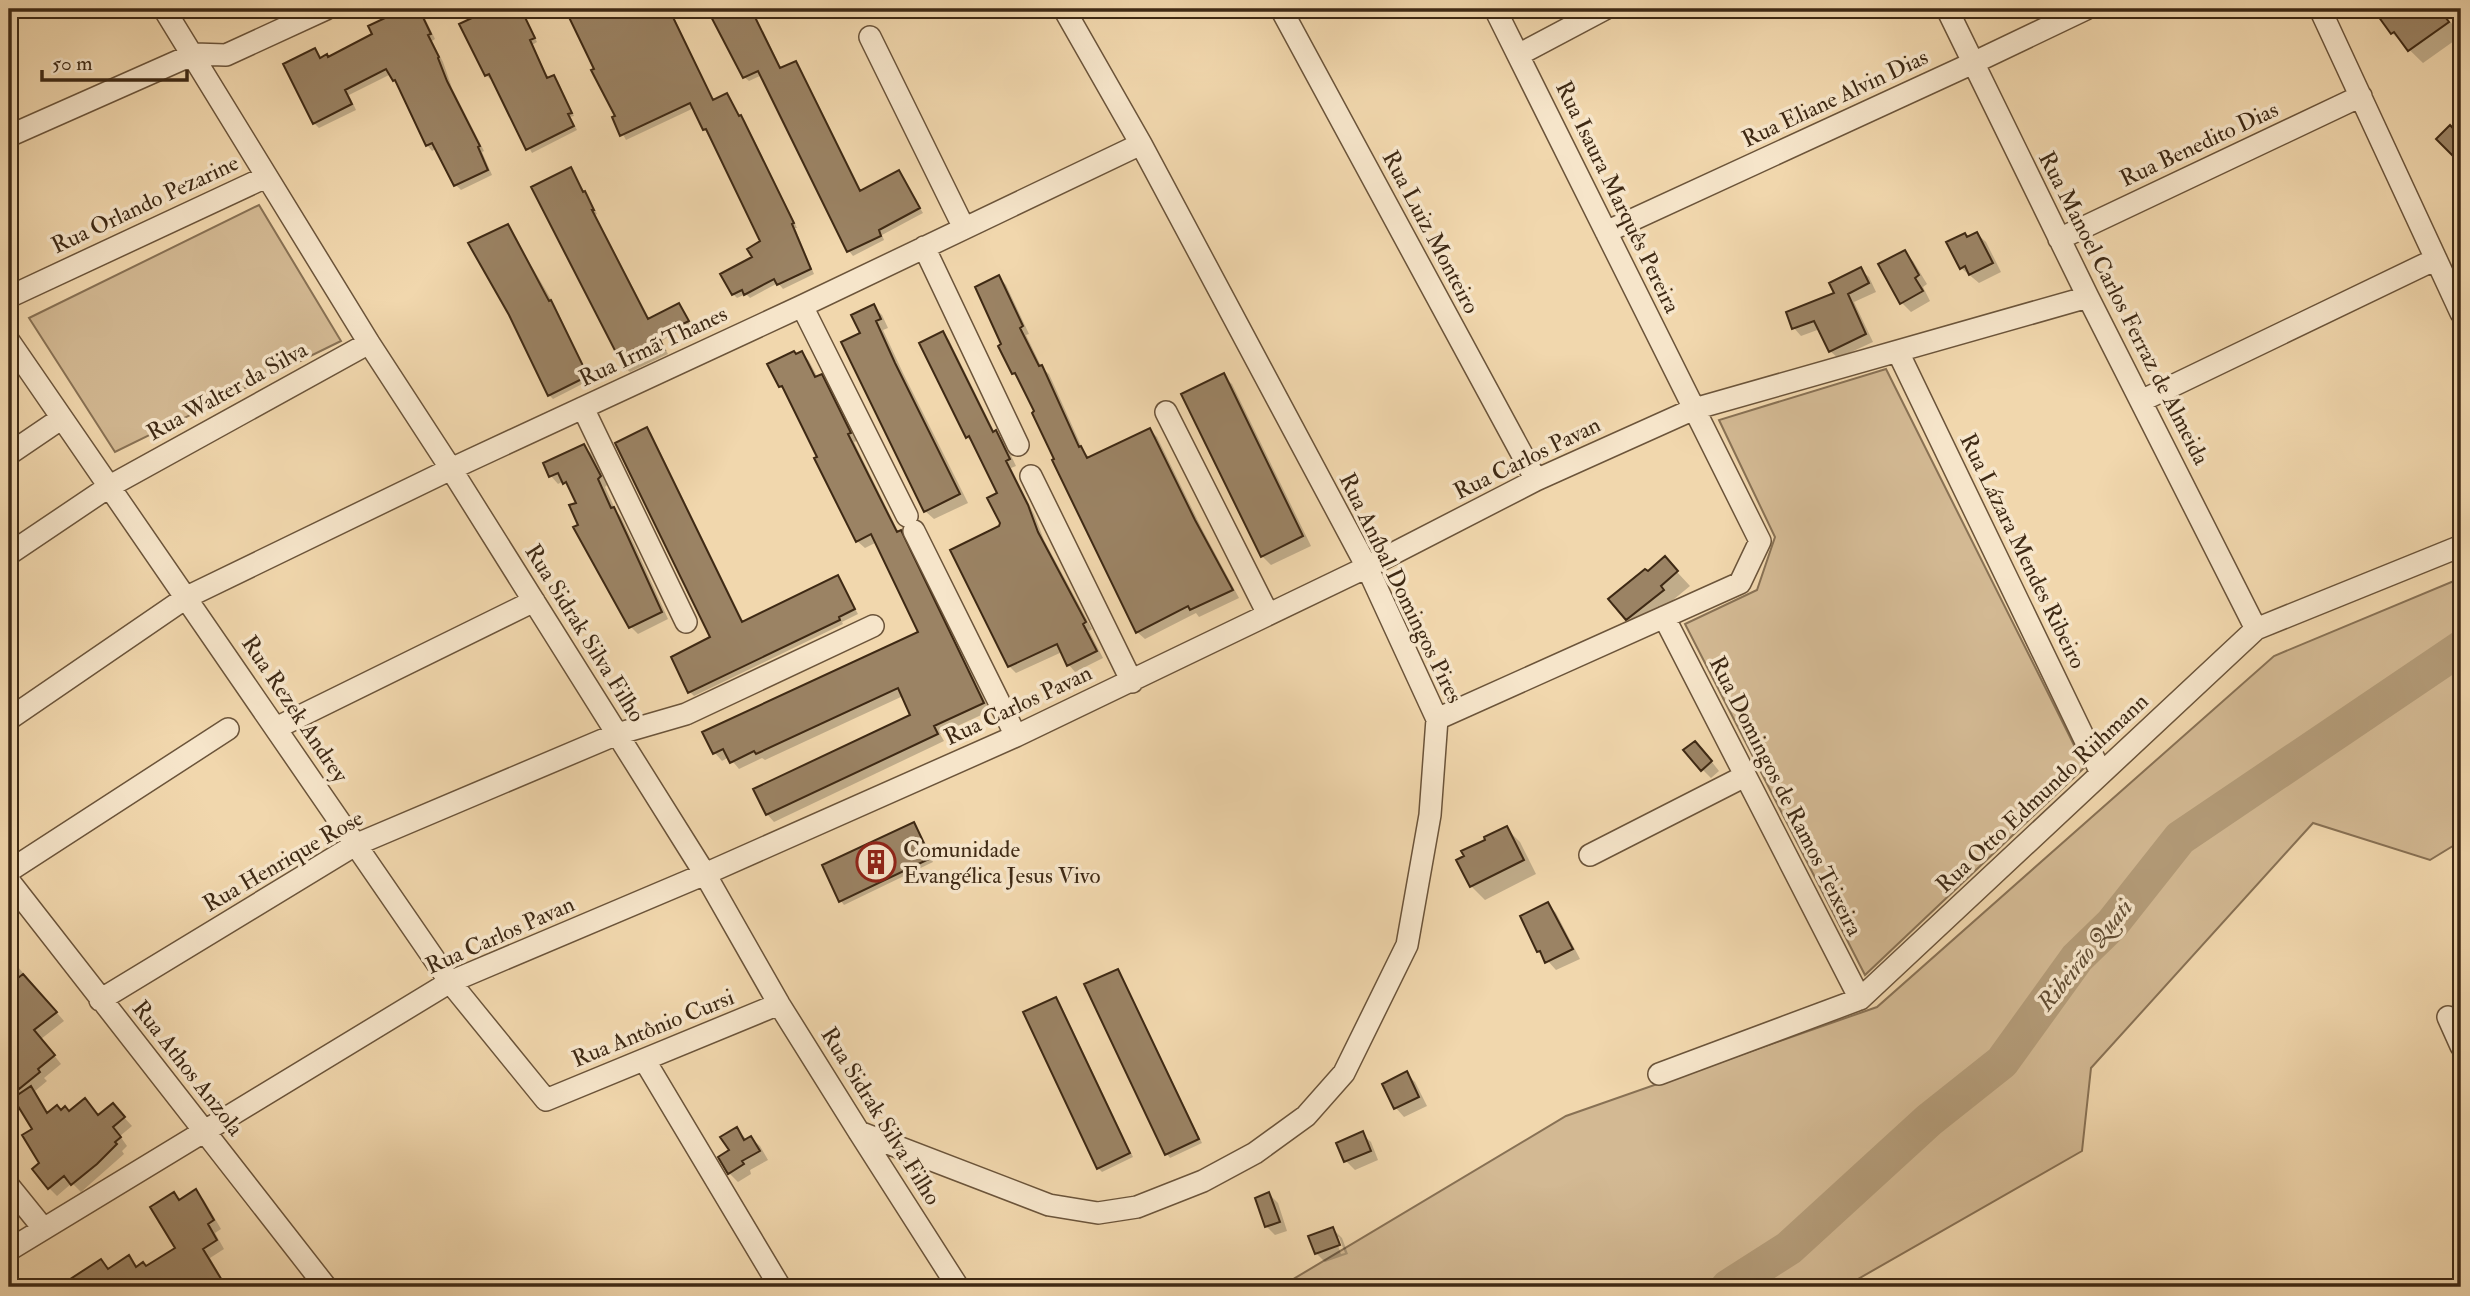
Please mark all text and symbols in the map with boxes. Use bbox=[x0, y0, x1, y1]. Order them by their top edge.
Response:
scale bar bbox=[42, 38, 187, 82]
street label: Rua Eliane Alvin Dias bbox=[1737, 42, 1933, 154]
text: 50 m bbox=[52, 50, 93, 77]
street label: Rua Isaura Marquês Pereira bbox=[1549, 76, 1687, 318]
street label: Rua Benedito Dias bbox=[2115, 95, 2283, 193]
street label: Rua Luiz Monteiro bbox=[1376, 146, 1486, 318]
street label: Rua Manoel Carlos Ferraz de Almeida bbox=[2032, 146, 2216, 470]
street label: Rua Orlando Pezarine bbox=[47, 148, 244, 260]
street label: Rua Irmã Thanes bbox=[574, 299, 732, 393]
street label: Rua Walter da Silva bbox=[142, 335, 313, 447]
street label: Rua Carlos Pavan bbox=[1449, 410, 1605, 506]
street label: Rua Lázara Mendes Ribeiro bbox=[1953, 429, 2093, 673]
street label: Rua Aníbal Domingos Pires bbox=[1333, 468, 1469, 708]
street label: Rua Sidrak Silva Filho bbox=[519, 539, 651, 727]
street label: Rua Rezek Andrey bbox=[235, 630, 355, 789]
street label: Rua Domingos de Ramos Teixeira bbox=[1703, 651, 1870, 941]
street label: Rua Carlos Pavan bbox=[939, 658, 1097, 752]
street label: Rua Otto Edmundo Riihmann bbox=[1930, 687, 2154, 899]
street label: Rua Henrique Rose bbox=[198, 803, 369, 919]
place label: Comunidade Evangélica Jesus Vivo bbox=[903, 835, 1101, 890]
building icon: Comunidade Evangélica Jesus Vivo bbox=[855, 841, 897, 883]
street label: Rua Carlos Pavan bbox=[421, 889, 579, 981]
water label: Ribeirão Quati bbox=[2030, 892, 2140, 1018]
street label: Rua Antônio Cursi bbox=[568, 982, 738, 1074]
street label: Rua Athos Anzola bbox=[126, 994, 250, 1142]
street label: Rua Sidrak Silva Filho bbox=[815, 1022, 947, 1210]

